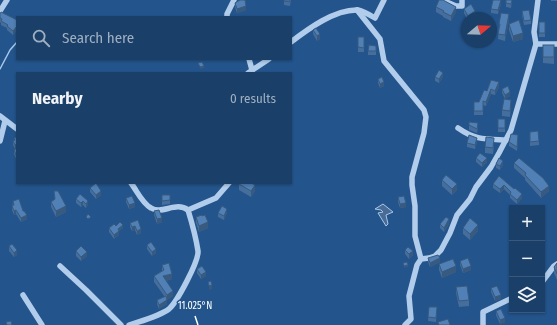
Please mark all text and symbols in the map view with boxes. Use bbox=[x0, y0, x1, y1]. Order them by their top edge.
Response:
north arrow bbox=[461, 12, 497, 48]
search box bbox=[16, 16, 292, 60]
icon: search bbox=[30, 27, 52, 49]
text: Search here bbox=[62, 29, 134, 47]
text: Nearby bbox=[32, 88, 83, 109]
text: 0 results bbox=[230, 91, 276, 106]
map controls bbox=[509, 205, 545, 313]
button: + bbox=[509, 205, 545, 241]
button: − bbox=[509, 241, 545, 277]
button: layers bbox=[509, 277, 545, 313]
text: 11.025°N bbox=[178, 300, 212, 312]

